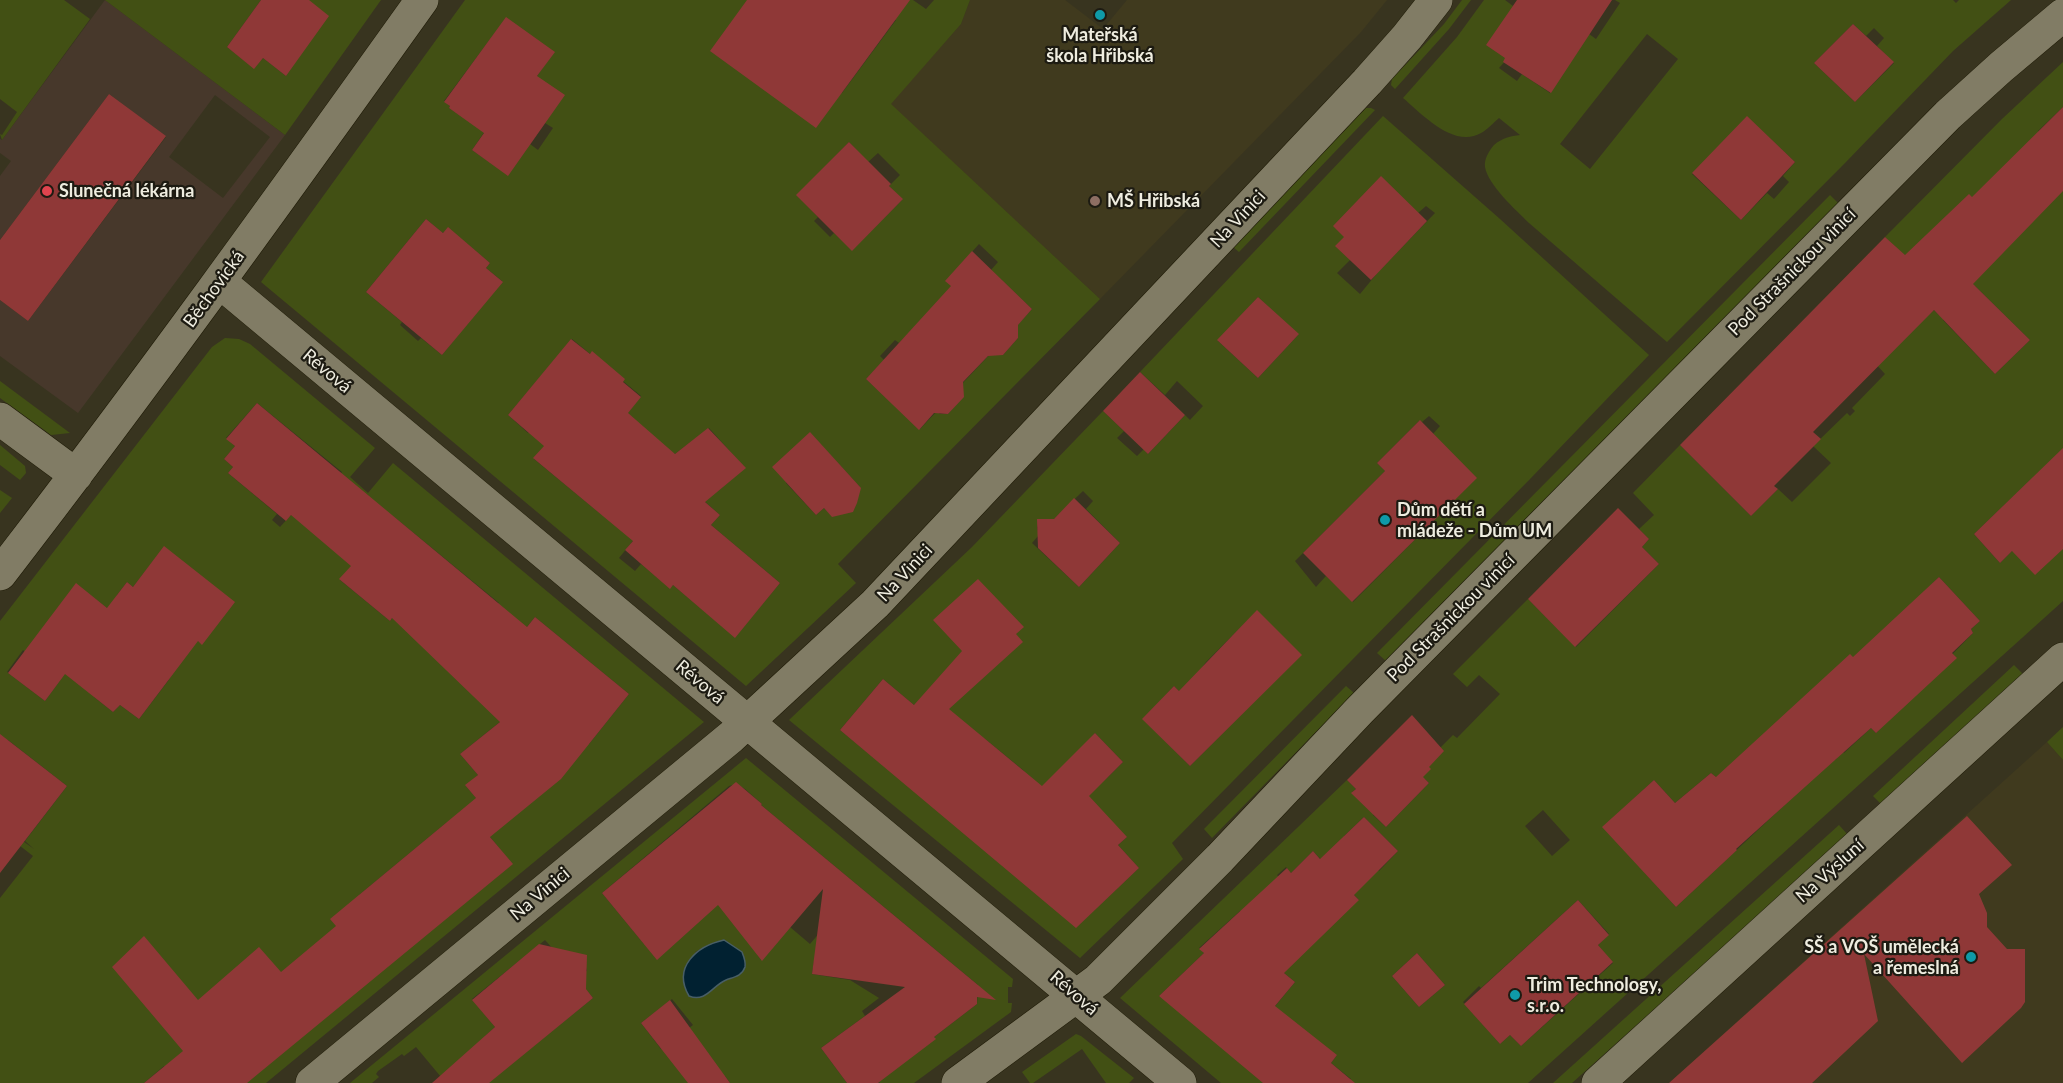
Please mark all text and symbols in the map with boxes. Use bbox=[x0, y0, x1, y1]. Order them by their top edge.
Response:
marker: Mateřská škola Hřibská bbox=[1093, 8, 1107, 22]
place label: Mateřská škola Hřibská bbox=[1046, 24, 1154, 66]
place label: Slunečná lékárna bbox=[59, 180, 194, 202]
marker: Slunečná lékárna bbox=[40, 184, 54, 198]
street label: Na Vinici bbox=[1206, 186, 1270, 252]
place label: MŠ Hřibská bbox=[1107, 190, 1200, 212]
marker: MŠ Hřibská bbox=[1088, 194, 1102, 208]
street label: Pod Strašnickou vinicí bbox=[1724, 204, 1860, 340]
street label: Běchovická bbox=[179, 246, 249, 332]
street label: Révová bbox=[298, 344, 356, 398]
place label: Dům dětí a mládeže - Dům UM bbox=[1397, 499, 1552, 542]
marker: Dům dětí a mládeže - Dům UM bbox=[1378, 513, 1392, 527]
street label: Na Vinici bbox=[873, 540, 937, 606]
street label: Pod Strašnickou vinicí bbox=[1383, 550, 1519, 686]
street label: Révová bbox=[671, 655, 729, 709]
street label: Na Výsluní bbox=[1791, 835, 1869, 907]
street label: Na Vinici bbox=[506, 863, 574, 925]
place label: SŠ a VOŠ umělecká a řemeslná bbox=[1804, 936, 1959, 978]
marker: SŠ a VOŠ umělecká a řemeslná bbox=[1964, 950, 1978, 964]
street label: Révová bbox=[1045, 966, 1103, 1020]
place label: Trim Technology, s.r.o. bbox=[1527, 974, 1662, 1016]
marker: Trim Technology, s.r.o. bbox=[1508, 988, 1522, 1002]

